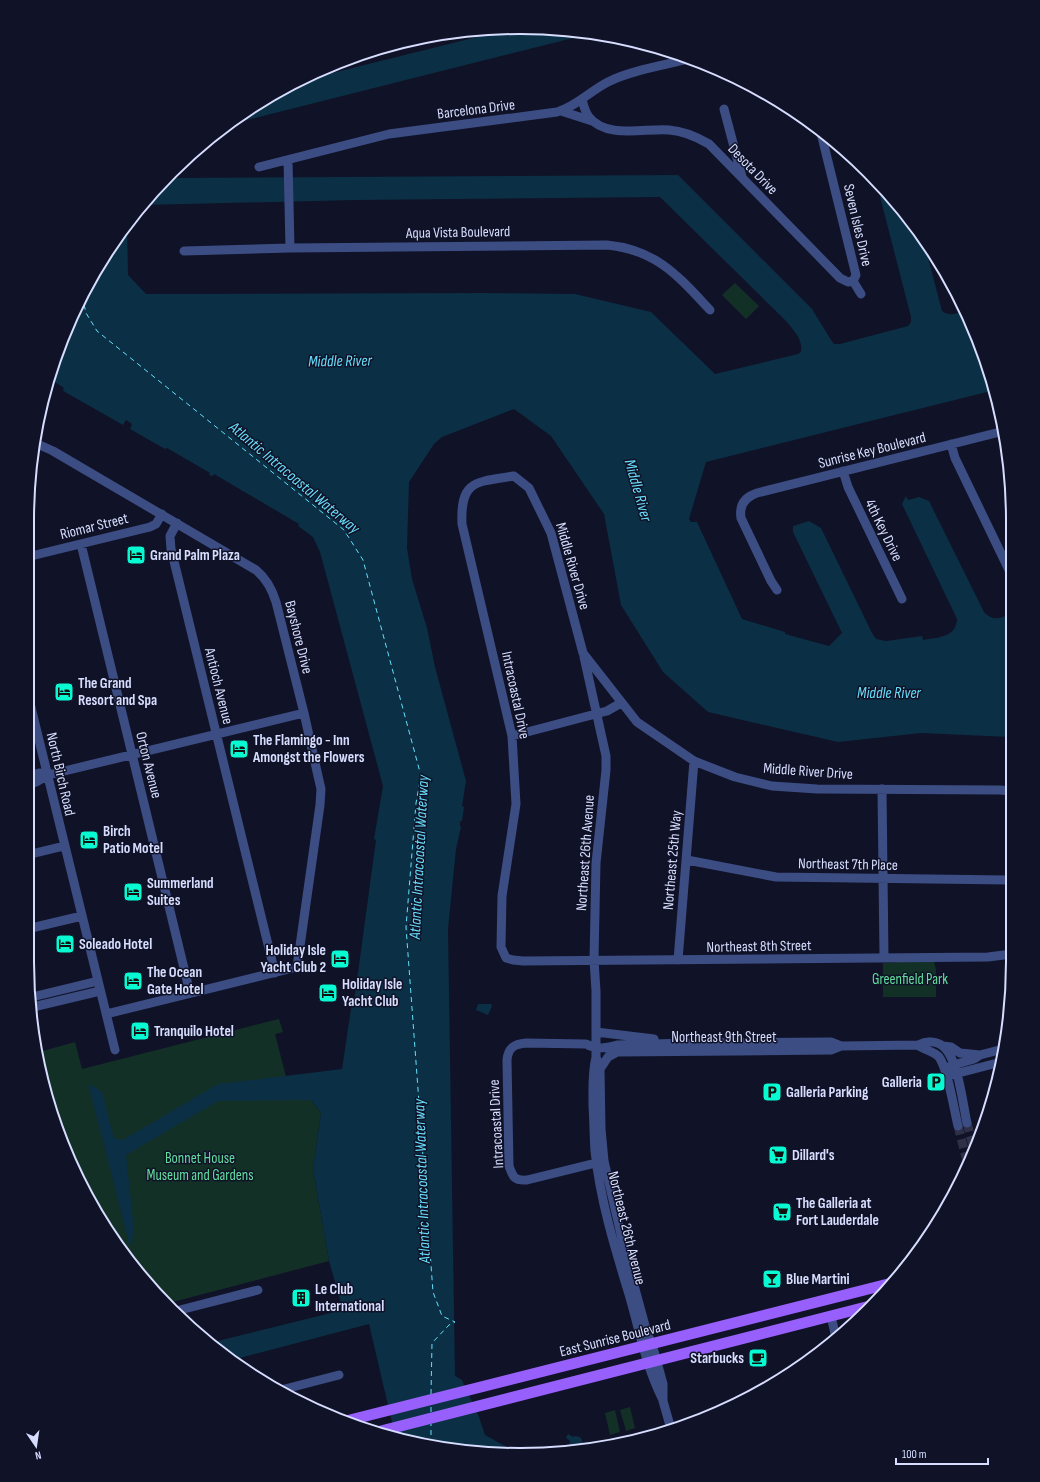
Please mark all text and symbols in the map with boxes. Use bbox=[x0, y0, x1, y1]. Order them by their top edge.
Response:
street label: Barcelona Drive bbox=[436, 95, 516, 124]
street label: Desota Drive bbox=[724, 140, 782, 199]
street label: Seven Isles Drive bbox=[839, 182, 876, 268]
street label: Aqua Vista Boulevard bbox=[405, 222, 510, 243]
water label: Middle River bbox=[308, 351, 373, 372]
water label: Atlantic Intracoastal Waterway bbox=[224, 417, 364, 539]
street label: Sunrise Key Boulevard bbox=[816, 428, 928, 473]
water label: Middle River bbox=[620, 457, 656, 524]
street label: 4th Key Drive bbox=[860, 496, 907, 564]
street label: Riomar Street bbox=[58, 509, 131, 544]
street label: Middle River Drive bbox=[551, 520, 594, 612]
hotel icon: Grand Palm Plaza bbox=[125, 544, 147, 566]
place label: Grand Palm Plaza bbox=[150, 546, 240, 565]
street label: Bayshore Drive bbox=[280, 598, 317, 676]
street label: Antioch Avenue bbox=[200, 645, 237, 726]
street label: Intracoastal Drive bbox=[497, 650, 534, 741]
place label: The Grand Resort and Spa bbox=[78, 674, 157, 710]
hotel icon: The Grand Resort and Spa bbox=[53, 681, 75, 703]
water label: Middle River bbox=[857, 684, 921, 703]
street label: Orton Avenue bbox=[131, 730, 166, 800]
street label: North Birch Road bbox=[42, 731, 79, 818]
place label: The Flamingo - Inn Amongst the Flowers bbox=[252, 731, 365, 767]
hotel icon: The Flamingo - Inn Amongst the Flowers bbox=[228, 738, 250, 760]
street label: Middle River Drive bbox=[763, 759, 853, 784]
water label: Atlantic Intracoastal Waterway bbox=[406, 774, 433, 941]
street label: Northeast 26th Avenue bbox=[572, 794, 599, 912]
street label: Northeast 25th Way bbox=[659, 809, 686, 911]
place label: Birch Patio Motel bbox=[103, 822, 163, 858]
hotel icon: Birch Patio Motel bbox=[78, 829, 100, 851]
street label: Northeast 7th Place bbox=[798, 854, 898, 875]
place label: Summerland Suites bbox=[147, 874, 214, 910]
hotel icon: Summerland Suites bbox=[122, 881, 144, 903]
hotel icon: Soleado Hotel bbox=[54, 933, 76, 955]
place label: Soleado Hotel bbox=[79, 935, 152, 954]
street label: Northeast 8th Street bbox=[706, 936, 812, 957]
place label: Holiday Isle Yacht Club 2 bbox=[261, 941, 326, 977]
hotel icon: Holiday Isle Yacht Club 2 bbox=[329, 948, 351, 970]
place label: The Ocean Gate Hotel bbox=[147, 963, 203, 999]
hotel icon: The Ocean Gate Hotel bbox=[122, 970, 144, 992]
park label: Greenfield Park bbox=[872, 970, 948, 989]
place label: Holiday Isle Yacht Club bbox=[342, 975, 403, 1011]
hotel icon: Holiday Isle Yacht Club bbox=[317, 982, 339, 1004]
hotel icon: Tranquilo Hotel bbox=[129, 1020, 151, 1042]
place label: Tranquilo Hotel bbox=[154, 1022, 234, 1041]
street label: Northeast 9th Street bbox=[671, 1028, 777, 1047]
parking icon: Galleria bbox=[925, 1071, 947, 1093]
place label: Galleria bbox=[882, 1073, 922, 1092]
street label: Intracoastal Drive bbox=[485, 1079, 508, 1169]
parking icon: Galleria Parking bbox=[761, 1081, 783, 1103]
place label: Galleria Parking bbox=[786, 1083, 869, 1102]
water label: Atlantic Intracoastal Waterway bbox=[410, 1098, 435, 1264]
supermarket icon: Dillard's bbox=[767, 1144, 789, 1166]
place label: Dillard's bbox=[792, 1146, 835, 1165]
park label: Bonnet House Museum and Gardens bbox=[146, 1149, 254, 1185]
street label: Northeast 26th Avenue bbox=[603, 1169, 650, 1287]
place label: The Galleria at Fort Lauderdale bbox=[796, 1194, 879, 1230]
supermarket icon: The Galleria at Fort Lauderdale bbox=[771, 1201, 793, 1223]
bar icon: Blue Martini bbox=[761, 1268, 783, 1290]
place label: Blue Martini bbox=[786, 1270, 850, 1289]
place label: Le Club International bbox=[315, 1280, 384, 1316]
building icon: Le Club International bbox=[290, 1287, 312, 1309]
street label: East Sunrise Boulevard bbox=[558, 1316, 673, 1361]
cafe icon: Starbucks bbox=[747, 1347, 769, 1369]
place label: Starbucks bbox=[690, 1349, 744, 1368]
north arrow bbox=[16, 1426, 56, 1466]
scale bar bbox=[896, 1440, 988, 1466]
text: 100 m bbox=[902, 1447, 927, 1462]
text: N bbox=[34, 1448, 42, 1462]

